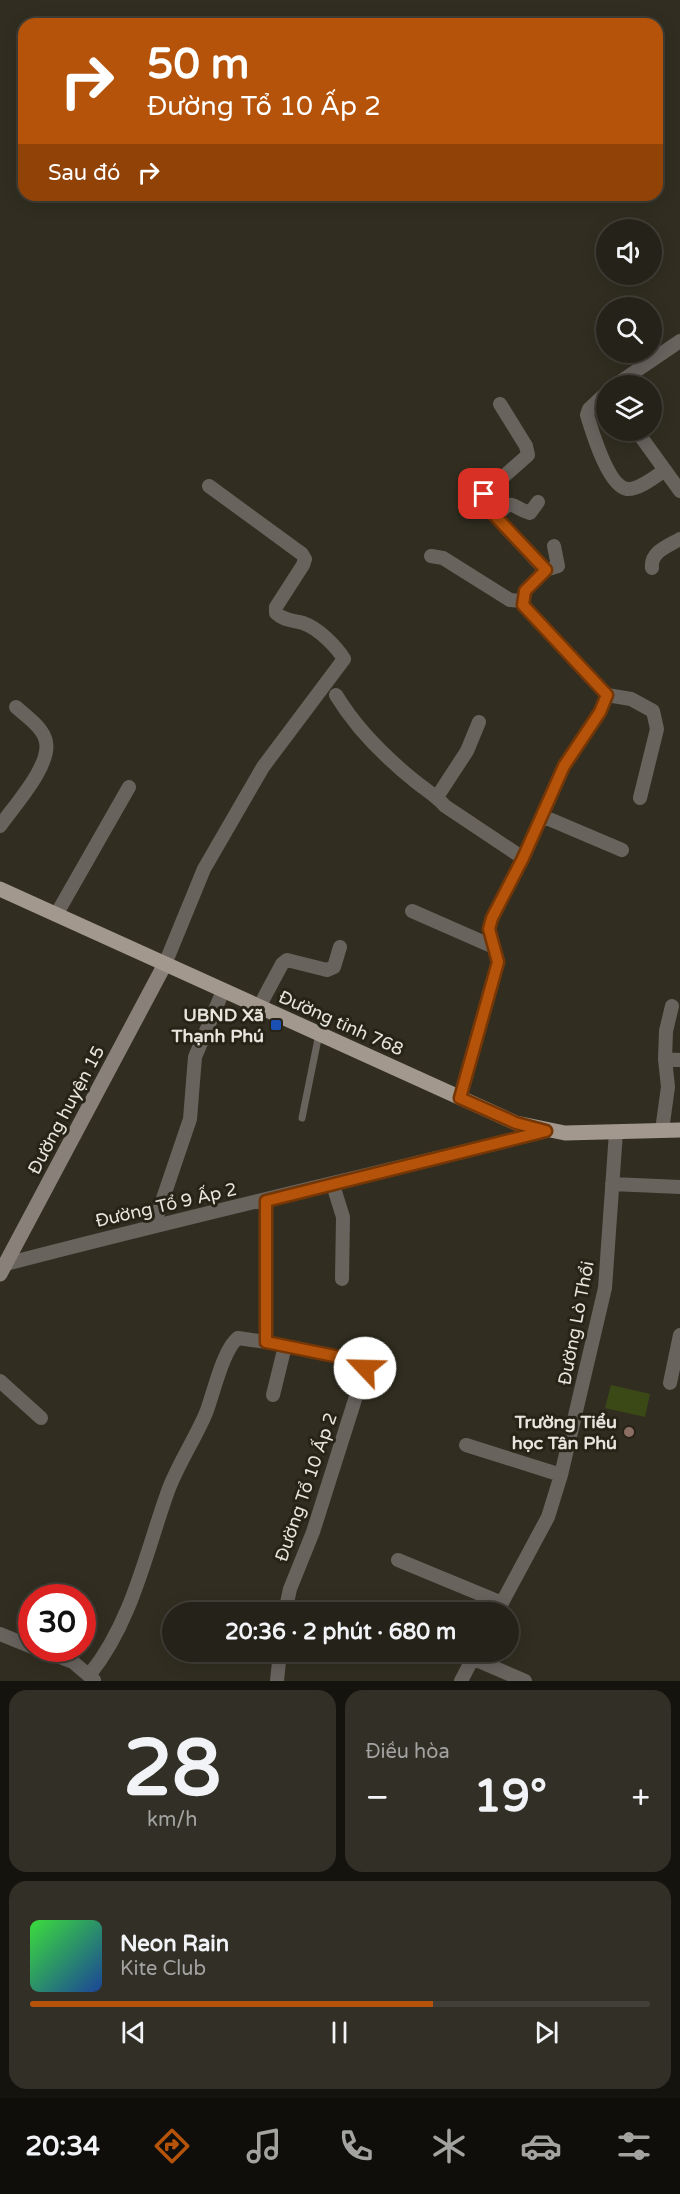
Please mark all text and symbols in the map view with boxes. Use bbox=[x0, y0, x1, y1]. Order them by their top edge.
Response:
text: 50 m bbox=[147, 39, 249, 90]
icon: right bbox=[48, 42, 126, 120]
text: Đường Tổ 10 Ấp 2 bbox=[147, 90, 381, 123]
icon: right bbox=[132, 156, 165, 189]
text: Sau đó bbox=[48, 160, 120, 186]
map controls bbox=[596, 219, 662, 441]
button: sound bbox=[596, 219, 662, 285]
button: search bbox=[596, 297, 662, 363]
button: layers bbox=[596, 375, 662, 441]
pin bbox=[458, 468, 509, 519]
icon: arrive bbox=[467, 477, 500, 510]
street label: Đường tỉnh 768 bbox=[275, 986, 407, 1060]
place label: UBND Xã Thạnh Phú bbox=[171, 1004, 264, 1047]
marker: UBND Xã Thạnh Phú bbox=[269, 1018, 283, 1032]
street label: Đường huyện 15 bbox=[23, 1042, 109, 1178]
street label: Đường Tổ 9 Ấp 2 bbox=[93, 1178, 239, 1232]
street label: Đường Lò Thổi bbox=[553, 1259, 599, 1387]
position arrow bbox=[333, 1336, 397, 1400]
street label: Đường Tổ 10 Ấp 2 bbox=[270, 1410, 342, 1564]
place label: Trường Tiểu học Tân Phú bbox=[512, 1411, 617, 1454]
marker: Trường Tiểu học Tân Phú bbox=[622, 1425, 636, 1439]
speed limit sign: 30 bbox=[18, 1584, 96, 1662]
text: 20:36 · 2 phút · 680 m bbox=[225, 1619, 456, 1645]
text: 28 bbox=[123, 1722, 221, 1816]
text: Điều hòa bbox=[366, 1740, 450, 1764]
text: 19° bbox=[473, 1770, 547, 1824]
text: − bbox=[366, 1778, 389, 1817]
text: + bbox=[631, 1778, 650, 1817]
text: km/h bbox=[147, 1808, 197, 1832]
text: Neon Rain bbox=[120, 1931, 229, 1957]
text: Kite Club bbox=[120, 1957, 206, 1981]
icon: previous bbox=[117, 2016, 150, 2049]
icon: pause bbox=[323, 2016, 356, 2049]
icon: next bbox=[530, 2016, 563, 2049]
icon: directions bbox=[151, 2125, 193, 2167]
icon: music bbox=[243, 2125, 285, 2167]
icon: phone bbox=[335, 2125, 377, 2167]
icon: climate bbox=[428, 2125, 470, 2167]
icon: car bbox=[520, 2125, 562, 2167]
icon: filters bbox=[613, 2125, 655, 2167]
text: 20:34 bbox=[25, 2130, 100, 2163]

